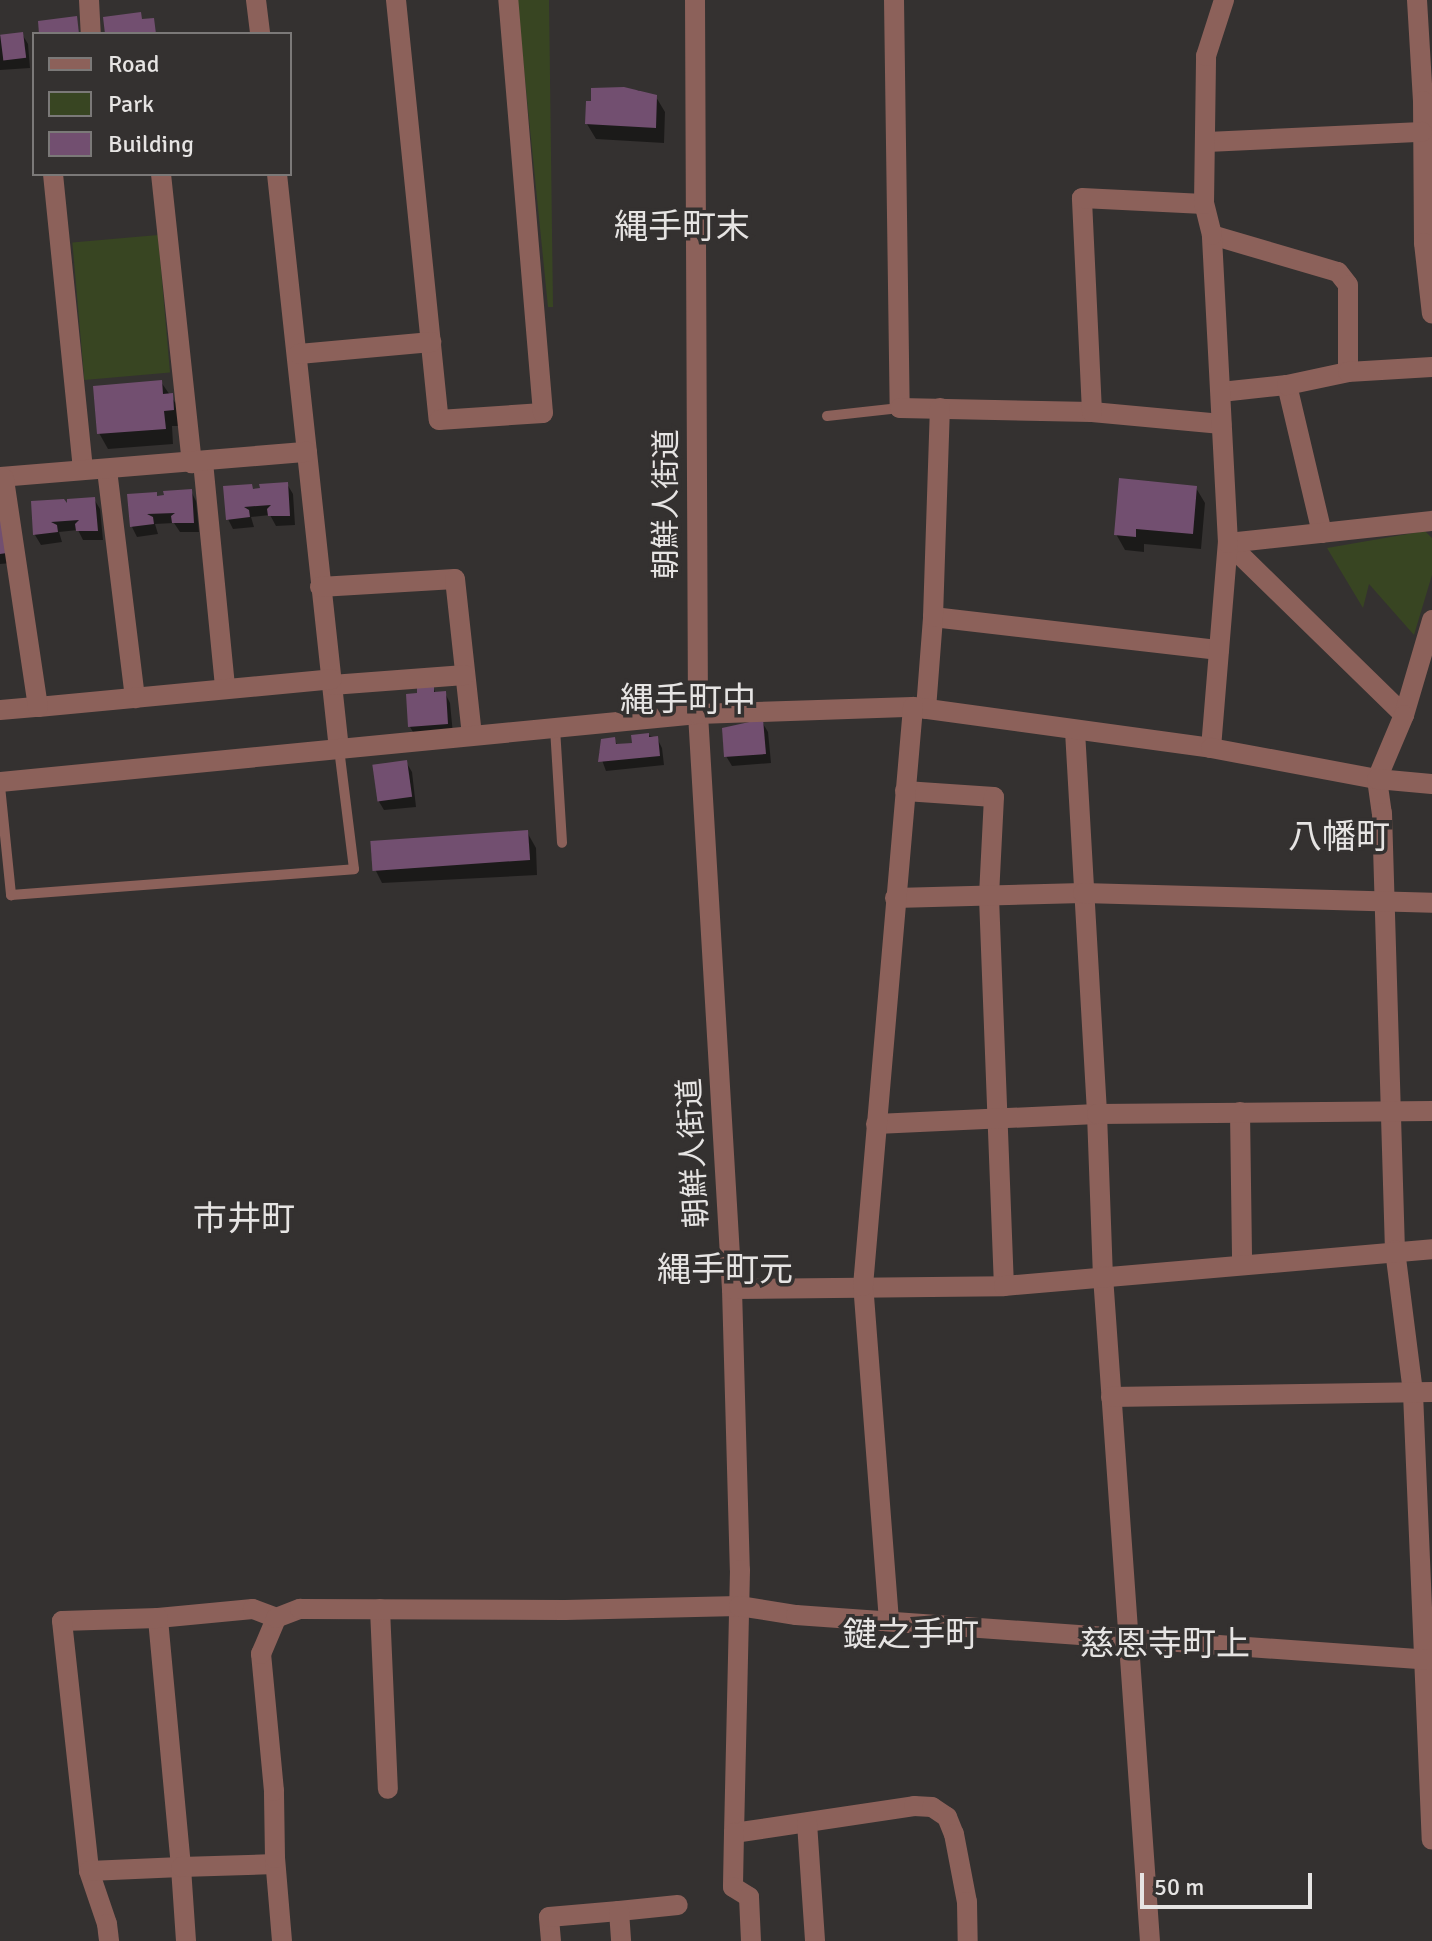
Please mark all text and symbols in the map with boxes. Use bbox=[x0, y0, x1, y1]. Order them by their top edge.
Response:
legend bbox=[32, 32, 292, 176]
text: Road bbox=[108, 49, 159, 79]
text: Park bbox=[108, 89, 154, 119]
text: Building bbox=[108, 129, 194, 159]
district label: 縄手町末 bbox=[614, 208, 750, 248]
street label: 朝鮮人街道 bbox=[649, 429, 685, 579]
district label: 縄手町中 bbox=[620, 681, 756, 721]
district label: 八幡町 bbox=[1288, 818, 1390, 858]
street label: 朝鮮人街道 bbox=[672, 1077, 716, 1229]
district label: 市井町 bbox=[193, 1200, 295, 1240]
district label: 縄手町元 bbox=[657, 1251, 793, 1291]
district label: 鍵之手町 bbox=[843, 1616, 979, 1656]
district label: 慈恩寺町上 bbox=[1080, 1625, 1250, 1665]
scale bar bbox=[1144, 1857, 1316, 1907]
text: 50 m bbox=[1154, 1872, 1204, 1902]

